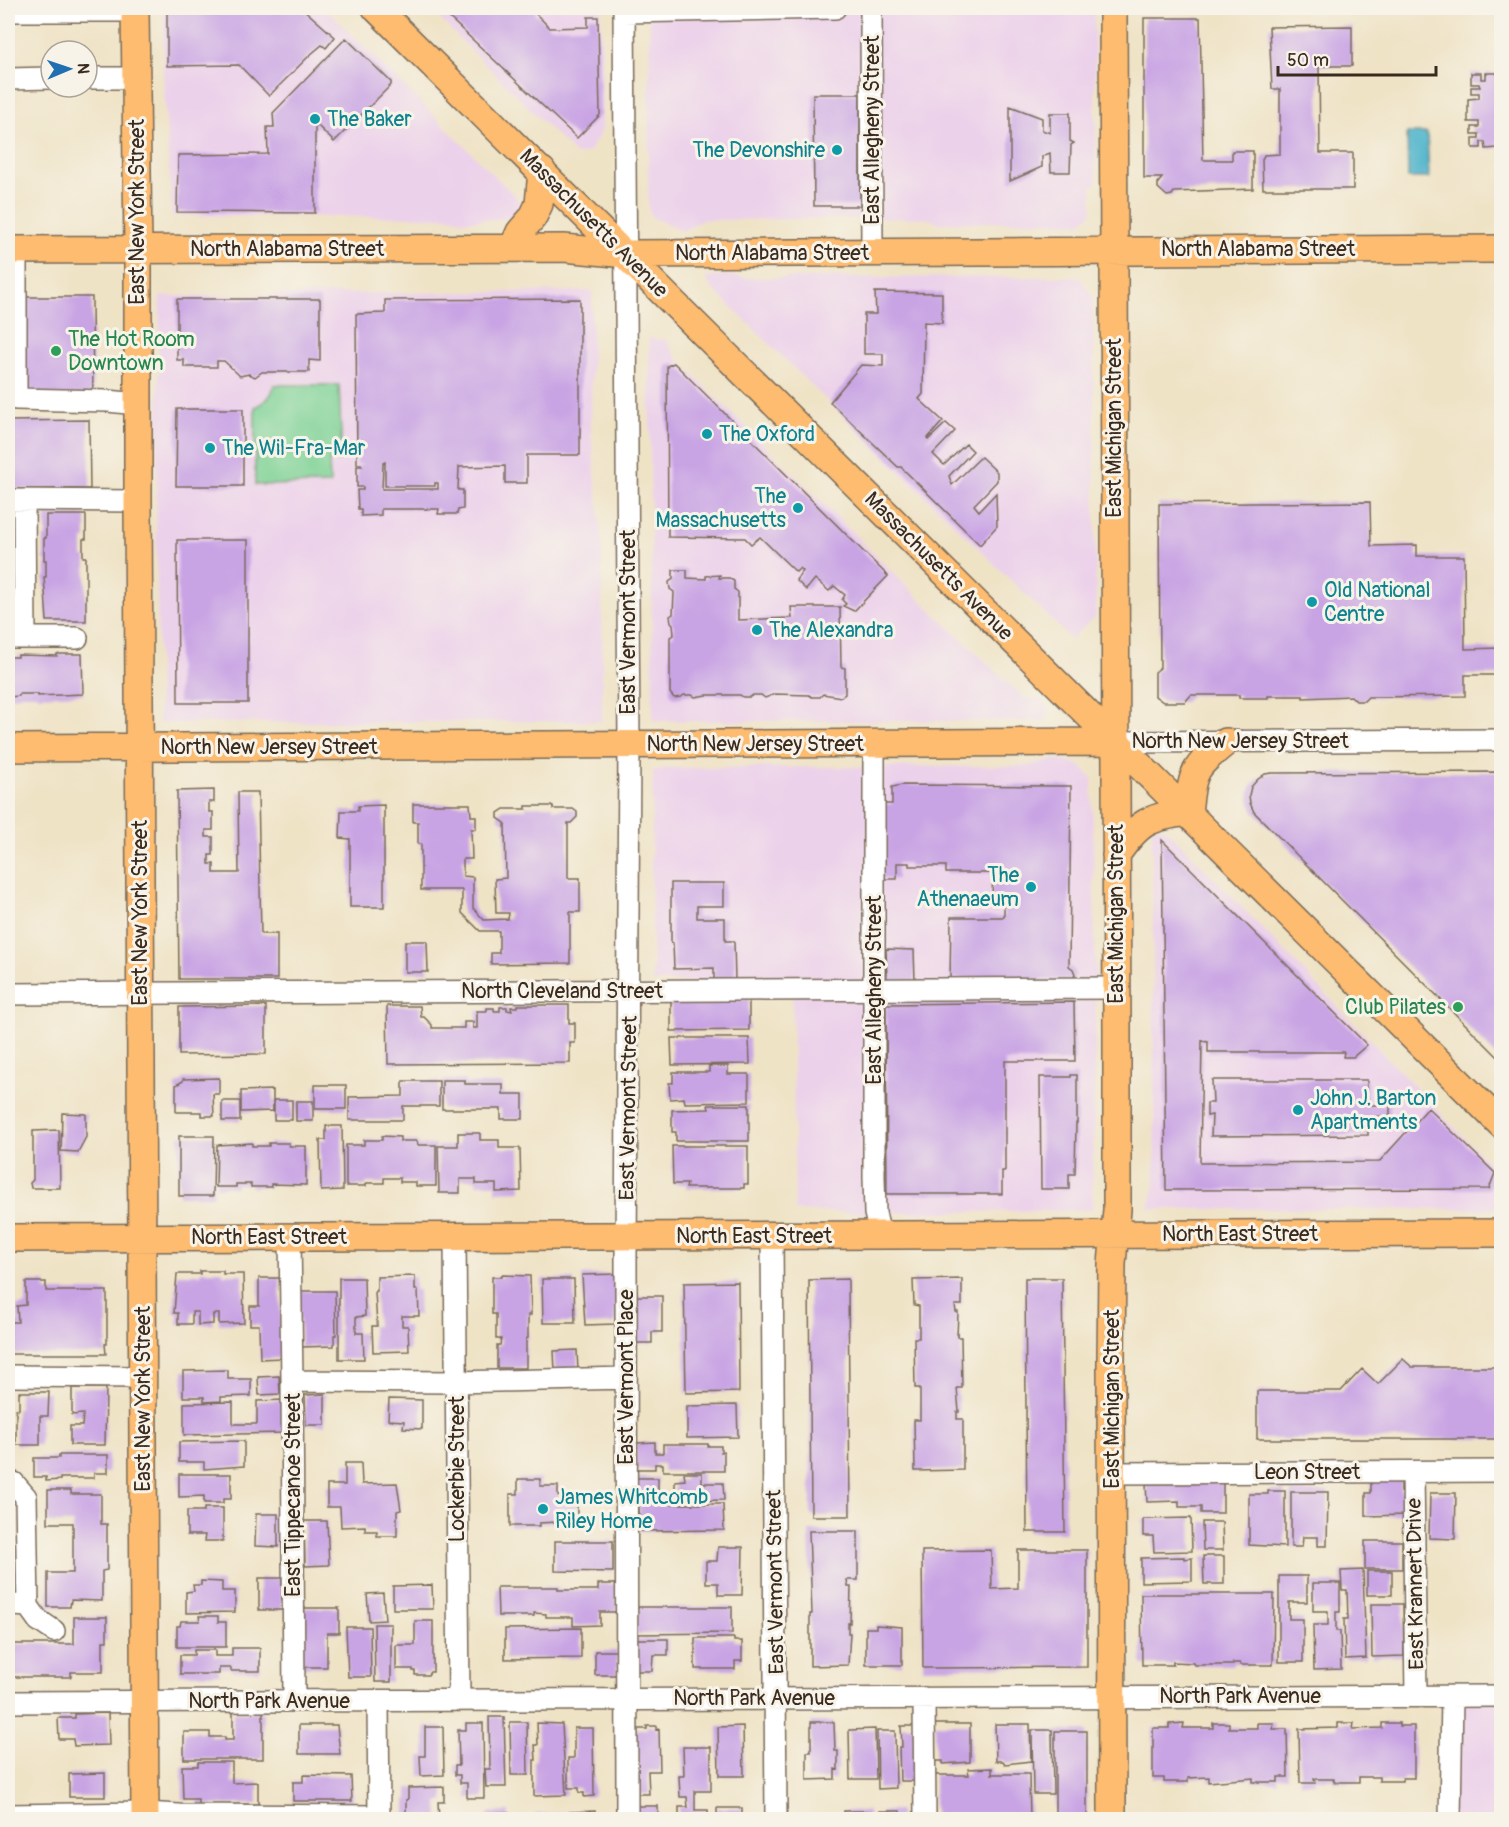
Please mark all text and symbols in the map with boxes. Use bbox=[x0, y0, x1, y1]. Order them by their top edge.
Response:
street label: East Allegheny Street bbox=[859, 35, 886, 225]
north arrow bbox=[39, 39, 99, 99]
scale bar bbox=[1278, 39, 1436, 77]
text: 50 m bbox=[1287, 49, 1329, 72]
text: N bbox=[73, 63, 93, 74]
place label: The Baker bbox=[327, 106, 412, 133]
marker: The Baker bbox=[308, 112, 322, 126]
street label: East New York Street bbox=[124, 119, 151, 305]
place label: The Devonshire bbox=[692, 137, 826, 164]
street label: Massachusetts Avenue bbox=[514, 143, 674, 304]
marker: The Devonshire bbox=[830, 143, 844, 157]
street label: North Alabama Street bbox=[190, 236, 385, 263]
street label: North Alabama Street bbox=[1161, 236, 1356, 263]
street label: North Alabama Street bbox=[675, 240, 870, 267]
place label: The Hot Room Downtown bbox=[68, 326, 195, 377]
street label: East Michigan Street bbox=[1101, 338, 1128, 518]
marker: The Hot Room Downtown bbox=[49, 344, 63, 358]
place label: The Oxford bbox=[719, 421, 815, 448]
marker: The Oxford bbox=[700, 427, 714, 441]
place label: The Wil-Fra-Mar bbox=[222, 435, 366, 462]
marker: The Wil-Fra-Mar bbox=[203, 441, 217, 455]
place label: The Massachusetts bbox=[655, 483, 787, 534]
street label: Massachusetts Avenue bbox=[859, 486, 1019, 647]
marker: The Massachusetts bbox=[791, 501, 805, 515]
street label: East Vermont Street bbox=[615, 529, 642, 714]
place label: Old National Centre bbox=[1324, 577, 1430, 628]
marker: Old National Centre bbox=[1305, 595, 1319, 609]
place label: The Alexandra bbox=[769, 617, 893, 644]
marker: The Alexandra bbox=[750, 623, 764, 637]
street label: North New Jersey Street bbox=[1131, 728, 1349, 755]
street label: North New Jersey Street bbox=[646, 731, 864, 758]
street label: North New Jersey Street bbox=[160, 734, 378, 761]
street label: East New York Street bbox=[127, 820, 154, 1006]
street label: East Michigan Street bbox=[1103, 824, 1130, 1004]
place label: The Athenaeum bbox=[917, 862, 1020, 913]
marker: The Athenaeum bbox=[1024, 880, 1038, 894]
street label: East Allegheny Street bbox=[861, 895, 888, 1085]
street label: North Cleveland Street bbox=[461, 978, 663, 1005]
place label: Club Pilates bbox=[1345, 994, 1447, 1021]
marker: Club Pilates bbox=[1451, 1000, 1465, 1014]
street label: East Vermont Street bbox=[613, 1015, 644, 1201]
place label: John J. Barton Apartments bbox=[1310, 1085, 1436, 1136]
marker: John J. Barton Apartments bbox=[1291, 1103, 1305, 1117]
street label: North East Street bbox=[1162, 1221, 1318, 1248]
street label: North East Street bbox=[676, 1223, 832, 1250]
street label: North East Street bbox=[191, 1224, 347, 1251]
street label: East Vermont Place bbox=[613, 1289, 640, 1465]
street label: East New York Street bbox=[130, 1306, 157, 1492]
street label: East Michigan Street bbox=[1099, 1309, 1126, 1489]
street label: East Tippecanoe Street bbox=[280, 1393, 307, 1597]
street label: Lockerbie Street bbox=[444, 1395, 471, 1542]
street label: Leon Street bbox=[1254, 1459, 1361, 1486]
place label: James Whitcomb Riley Home bbox=[555, 1484, 708, 1535]
street label: East Vermont Street bbox=[760, 1489, 791, 1675]
street label: East Krannert Drive bbox=[1400, 1497, 1430, 1670]
marker: James Whitcomb Riley Home bbox=[536, 1502, 550, 1516]
street label: North Park Avenue bbox=[1159, 1683, 1322, 1710]
street label: North Park Avenue bbox=[673, 1685, 836, 1712]
street label: North Park Avenue bbox=[188, 1688, 351, 1715]

